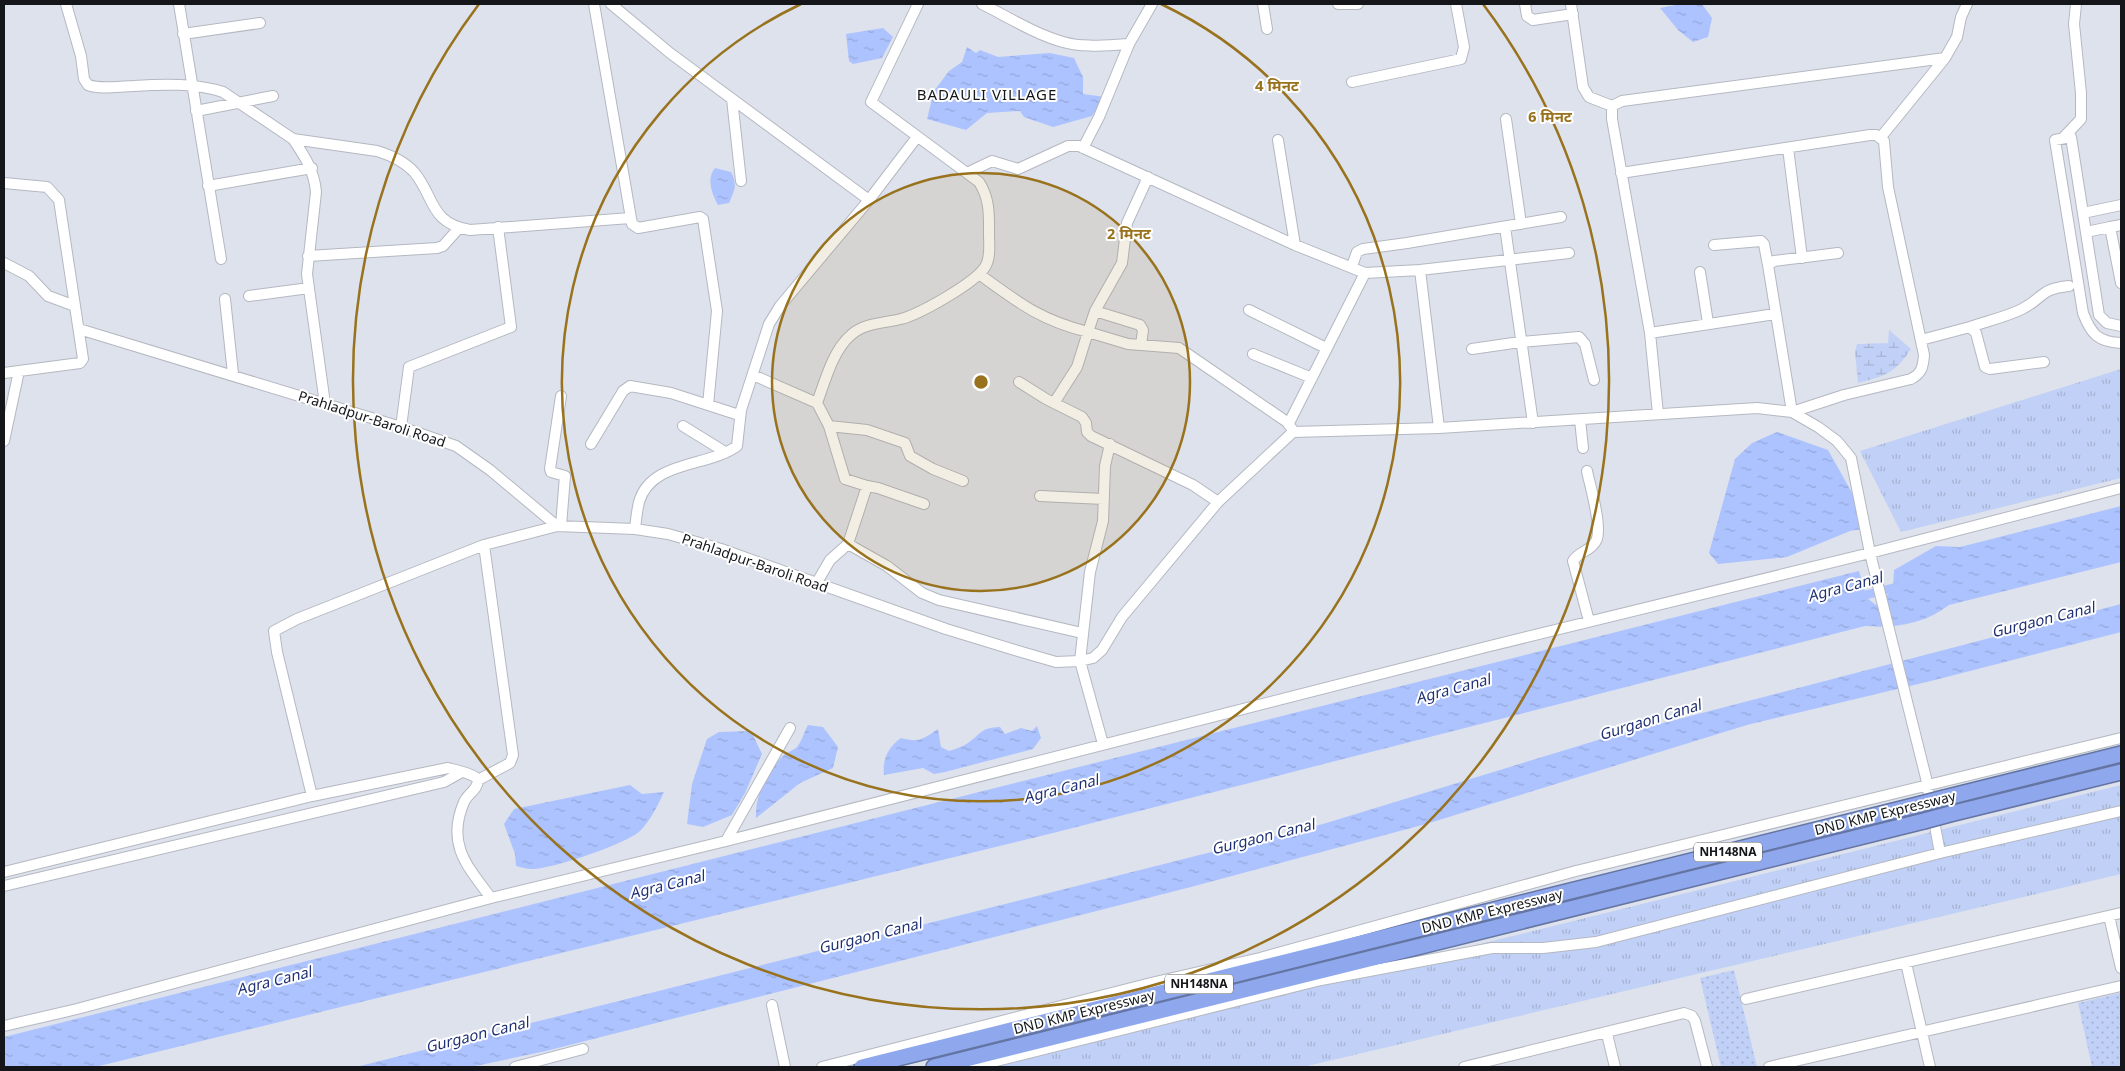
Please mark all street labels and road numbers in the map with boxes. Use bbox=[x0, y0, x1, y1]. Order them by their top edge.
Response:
street label: Prahladpur-Baroli Road bbox=[295, 388, 448, 453]
street label: Prahladpur-Baroli Road bbox=[679, 530, 830, 598]
street label: DND KMP Expressway bbox=[1813, 788, 1959, 841]
road number: NH148NA bbox=[1694, 842, 1762, 862]
street label: DND KMP Expressway bbox=[1420, 886, 1566, 939]
road number: NH148NA bbox=[1165, 974, 1233, 994]
street label: DND KMP Expressway bbox=[1012, 987, 1158, 1040]

